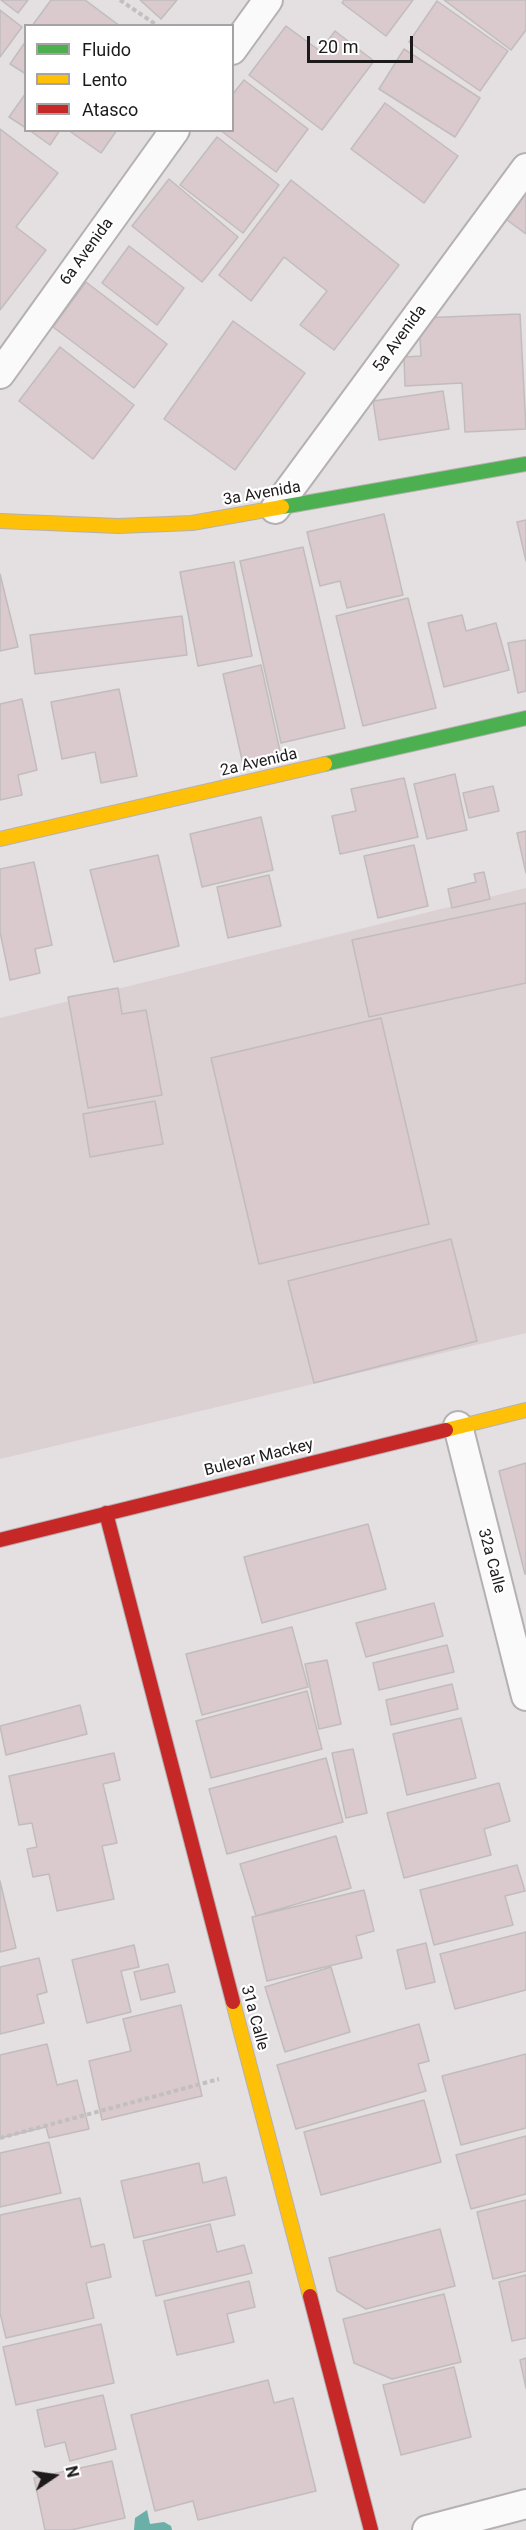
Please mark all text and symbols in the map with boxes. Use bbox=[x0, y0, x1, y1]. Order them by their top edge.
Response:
legend bbox=[24, 24, 234, 132]
scale bar bbox=[310, 24, 416, 62]
text: 20 m bbox=[318, 36, 358, 57]
text: Fluido bbox=[82, 39, 131, 60]
text: Lento bbox=[82, 69, 127, 90]
text: Atasco bbox=[82, 99, 138, 120]
street label: 6a Avenida bbox=[56, 215, 118, 289]
street label: 5a Avenida bbox=[369, 302, 431, 376]
street label: 3a Avenida bbox=[222, 478, 302, 510]
street label: 2a Avenida bbox=[219, 745, 299, 781]
street label: Bulevar Mackey bbox=[202, 1435, 316, 1481]
street label: 32a Calle bbox=[473, 1527, 509, 1595]
street label: 31a Calle bbox=[236, 1984, 272, 2052]
north arrow bbox=[24, 2446, 84, 2506]
text: N bbox=[61, 2464, 83, 2479]

